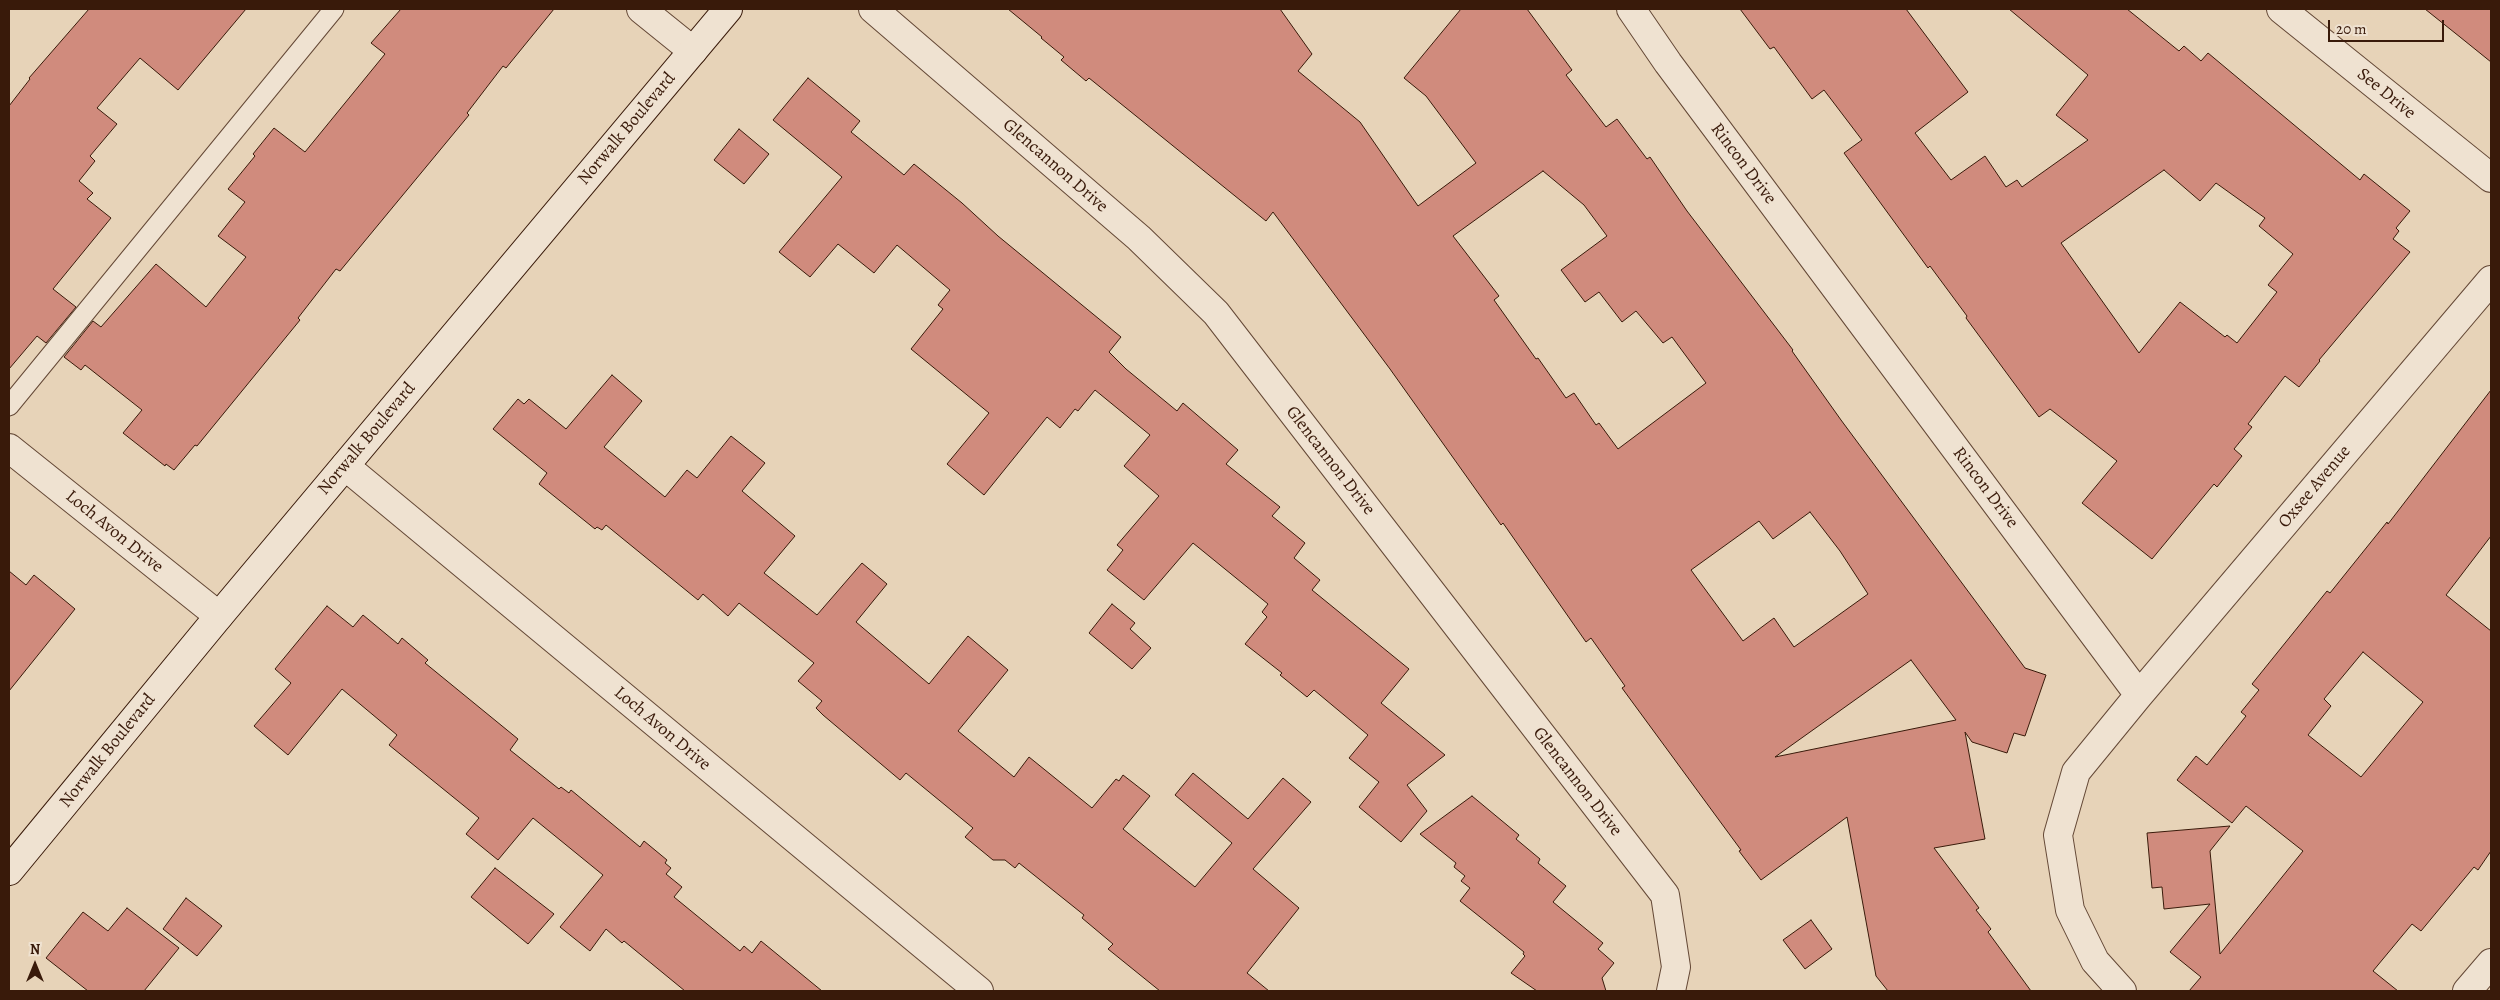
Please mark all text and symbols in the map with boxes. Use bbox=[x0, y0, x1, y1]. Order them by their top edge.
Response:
scale bar bbox=[2330, 10, 2446, 42]
text: 20 m bbox=[2336, 19, 2367, 39]
street label: See Drive bbox=[2352, 64, 2420, 124]
street label: Norwalk Boulevard bbox=[574, 68, 680, 190]
street label: Glencannon Drive bbox=[998, 114, 1112, 218]
street label: Rincon Drive bbox=[1706, 119, 1780, 209]
street label: Norwalk Boulevard bbox=[314, 378, 420, 500]
street label: Glencannon Drive bbox=[1281, 402, 1379, 520]
street label: Oxsee Avenue bbox=[2274, 441, 2356, 533]
street label: Rincon Drive bbox=[1948, 443, 2022, 533]
street label: Loch Avon Drive bbox=[61, 486, 167, 578]
street label: Loch Avon Drive bbox=[609, 682, 715, 776]
street label: Norwalk Boulevard bbox=[55, 690, 161, 812]
street label: Glencannon Drive bbox=[1528, 723, 1626, 841]
north arrow bbox=[10, 940, 60, 990]
text: N bbox=[30, 940, 40, 959]

